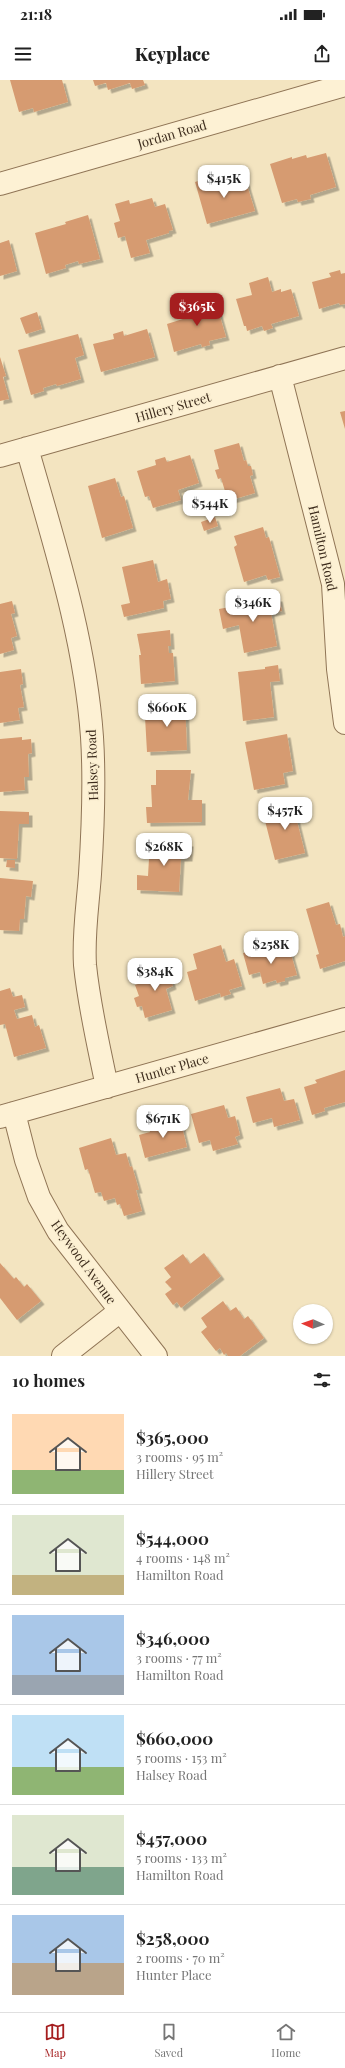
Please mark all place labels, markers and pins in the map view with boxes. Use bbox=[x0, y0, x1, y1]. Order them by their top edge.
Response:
pin: $415K bbox=[196, 165, 252, 199]
pin: $365K bbox=[169, 293, 225, 327]
pin: $544K bbox=[182, 490, 238, 524]
pin: $346K bbox=[225, 589, 281, 623]
pin: $660K bbox=[139, 694, 195, 728]
pin: $457K bbox=[257, 797, 313, 831]
pin: $268K bbox=[136, 833, 192, 867]
pin: $258K bbox=[243, 931, 299, 965]
pin: $384K bbox=[127, 958, 183, 992]
pin: $671K bbox=[135, 1105, 191, 1139]

